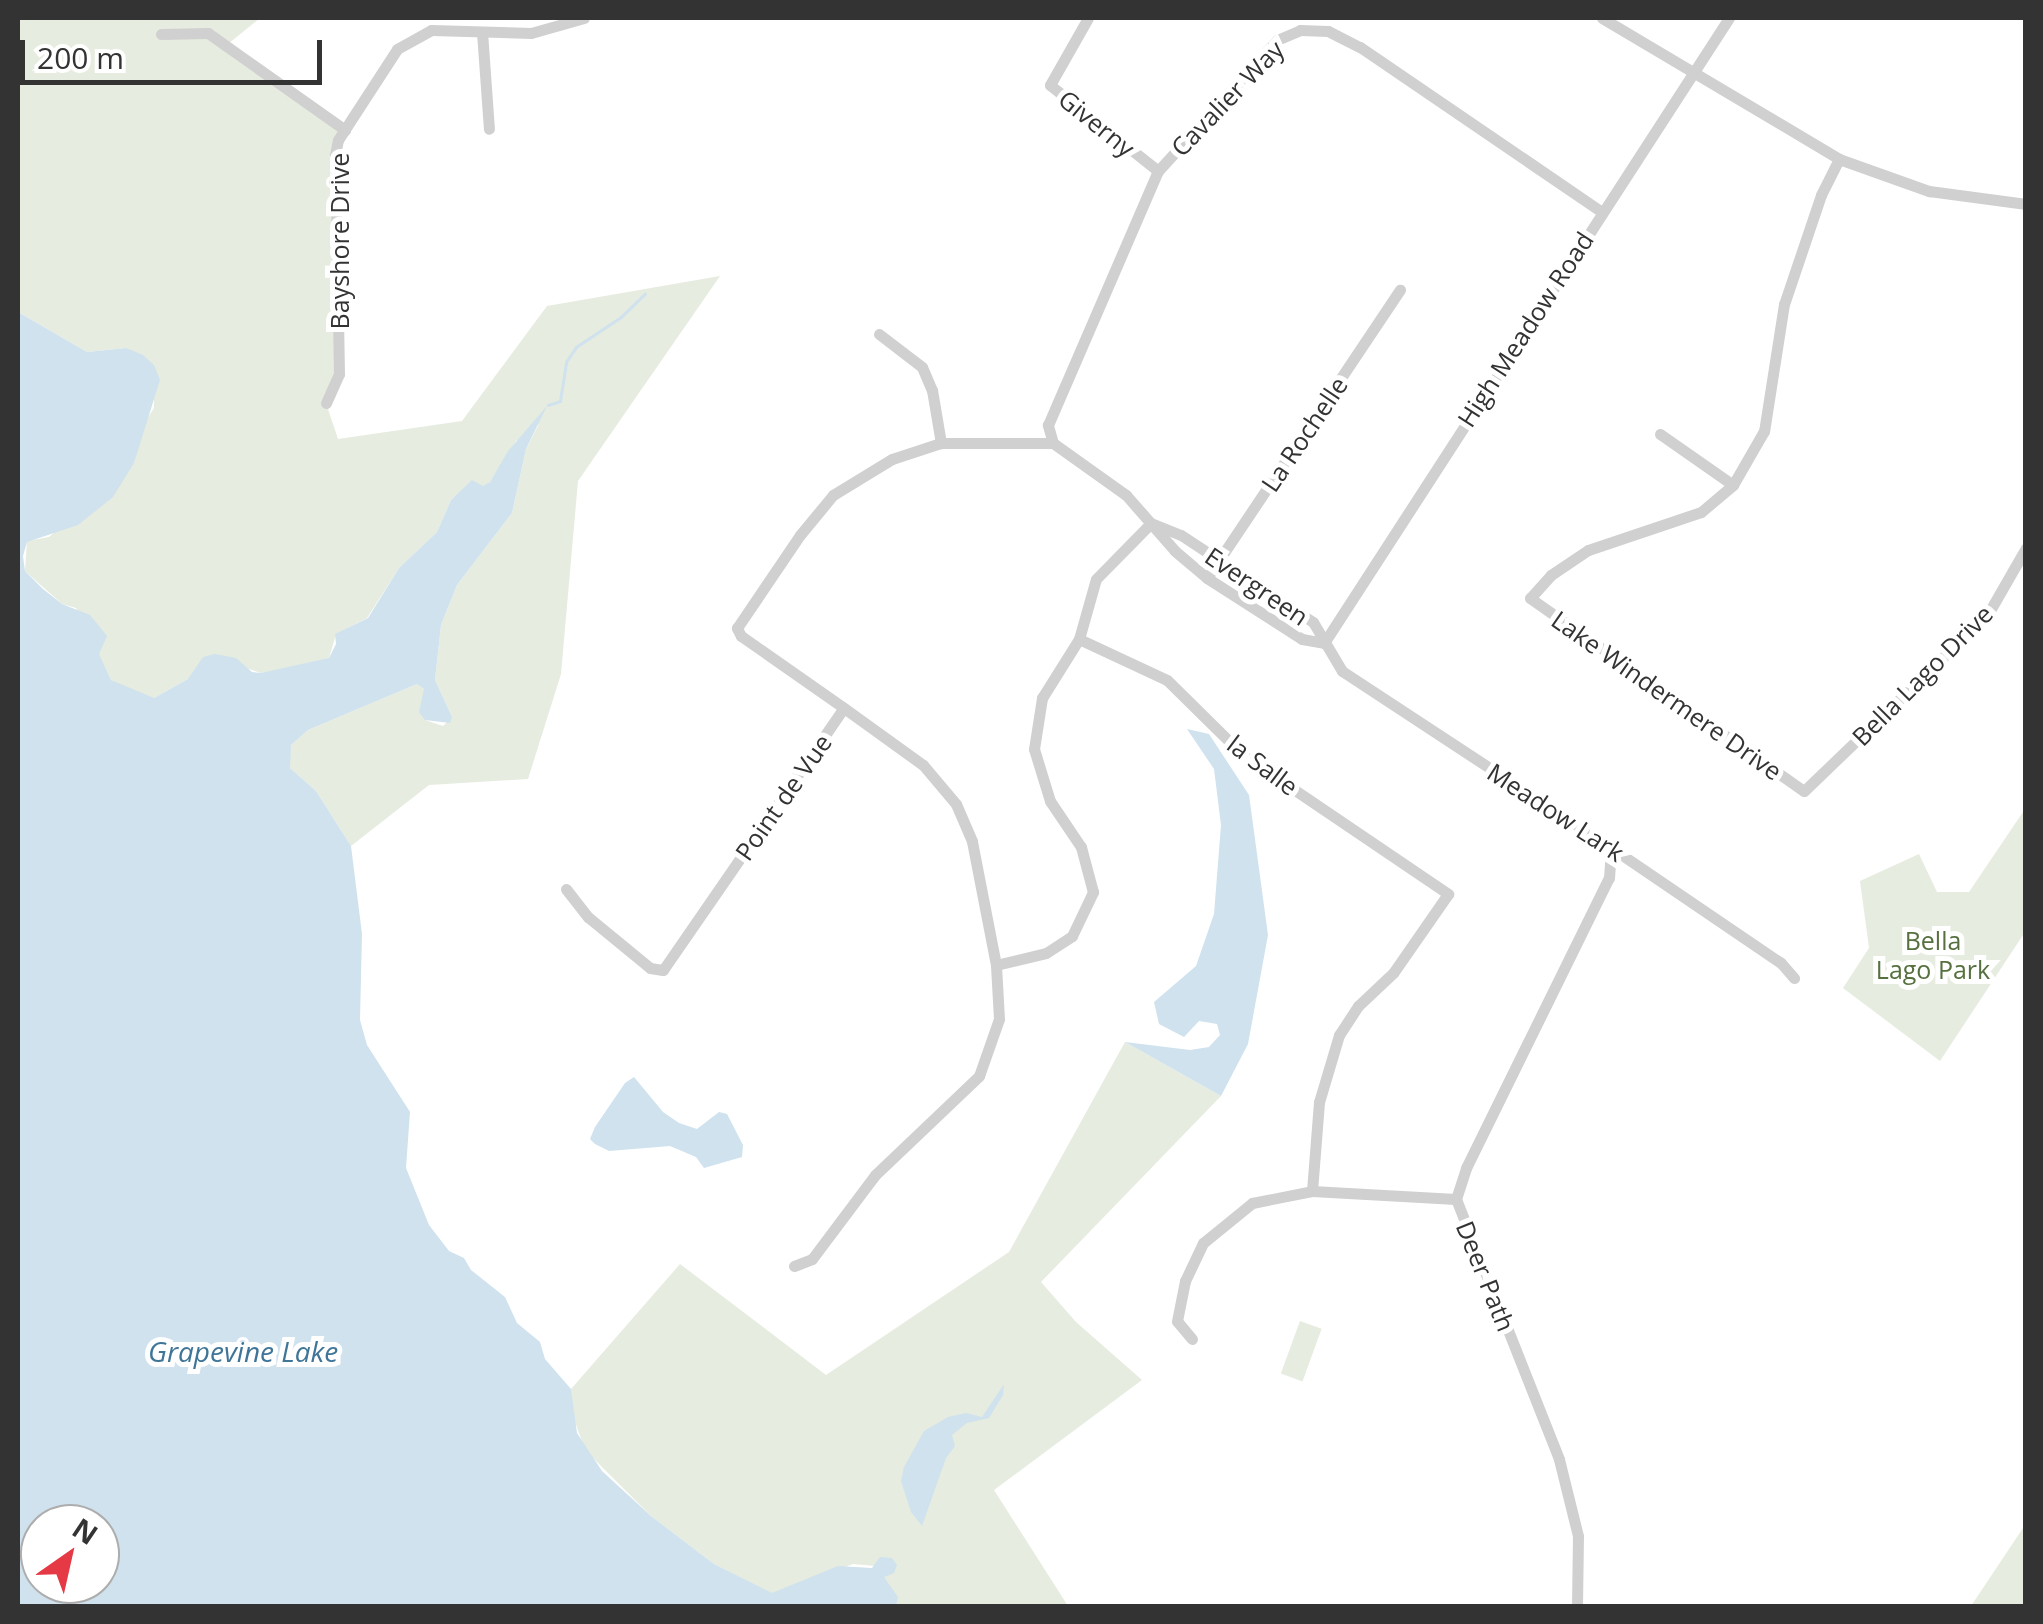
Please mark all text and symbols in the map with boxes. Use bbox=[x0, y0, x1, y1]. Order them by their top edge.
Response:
scale bar bbox=[25, 20, 328, 82]
street label: Cavalier Way bbox=[1164, 34, 1290, 162]
text: 200 m bbox=[37, 37, 124, 78]
street label: Giverny bbox=[1053, 83, 1141, 163]
street label: Bayshore Drive bbox=[324, 153, 354, 329]
street label: High Meadow Road bbox=[1451, 226, 1599, 432]
street label: La Rochelle bbox=[1255, 371, 1353, 497]
street label: Evergreen bbox=[1200, 541, 1314, 631]
street label: Bella Lago Drive bbox=[1845, 598, 1999, 752]
street label: Lake Windermere Drive bbox=[1546, 604, 1788, 786]
street label: Point de Vue bbox=[728, 728, 838, 866]
street label: la Salle bbox=[1222, 729, 1304, 801]
street label: Meadow Lark bbox=[1482, 757, 1630, 867]
park label: Bella Lago Park bbox=[1876, 926, 1990, 985]
street label: Deer Path bbox=[1450, 1217, 1522, 1335]
water label: Grapevine Lake bbox=[148, 1334, 338, 1368]
north arrow bbox=[20, 1504, 120, 1604]
text: N bbox=[66, 1509, 106, 1553]

